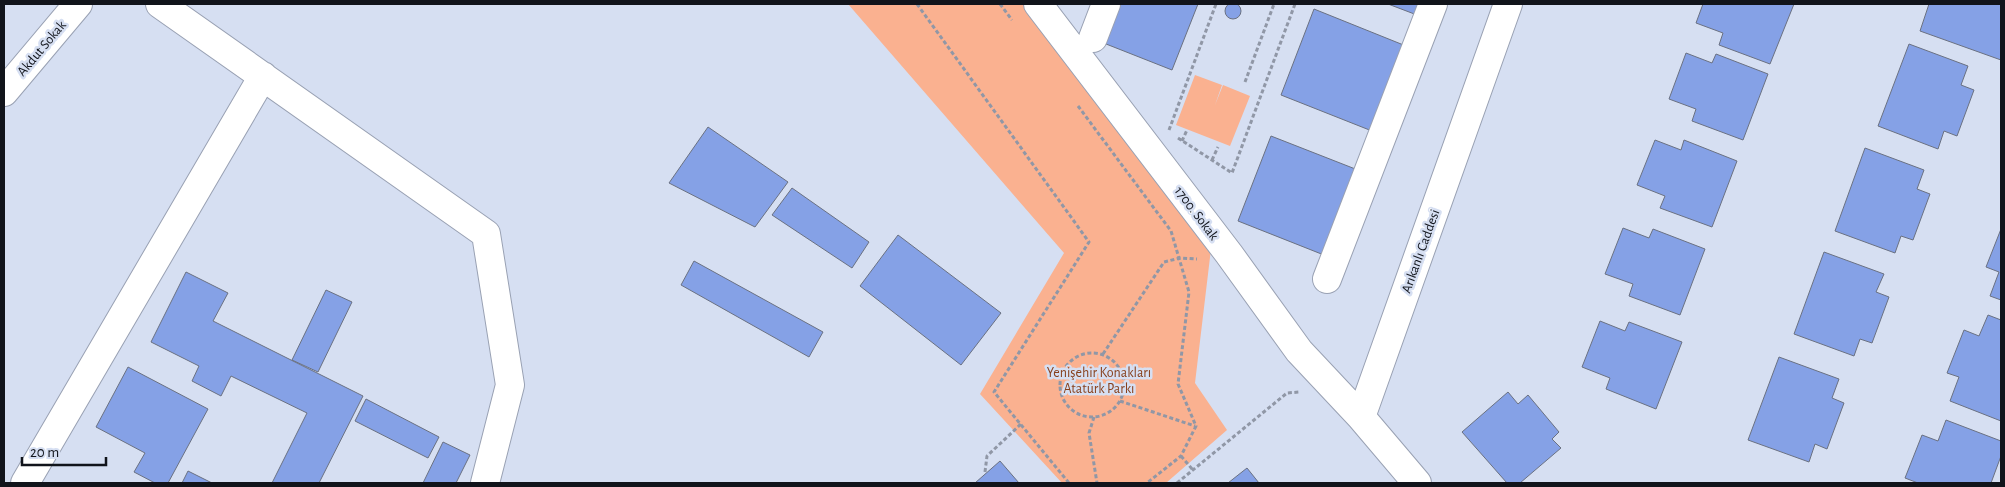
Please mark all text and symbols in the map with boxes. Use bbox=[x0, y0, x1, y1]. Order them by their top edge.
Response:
street label: Akdut Sokak bbox=[15, 18, 69, 79]
street label: 1700. Sokak bbox=[1172, 184, 1221, 244]
street label: Arıkanlı Caddesi bbox=[1399, 208, 1443, 295]
park label: Yenişehir Konakları Atatürk Parkı bbox=[1047, 366, 1151, 396]
scale bar bbox=[22, 434, 106, 466]
text: 20 m bbox=[30, 445, 59, 460]

